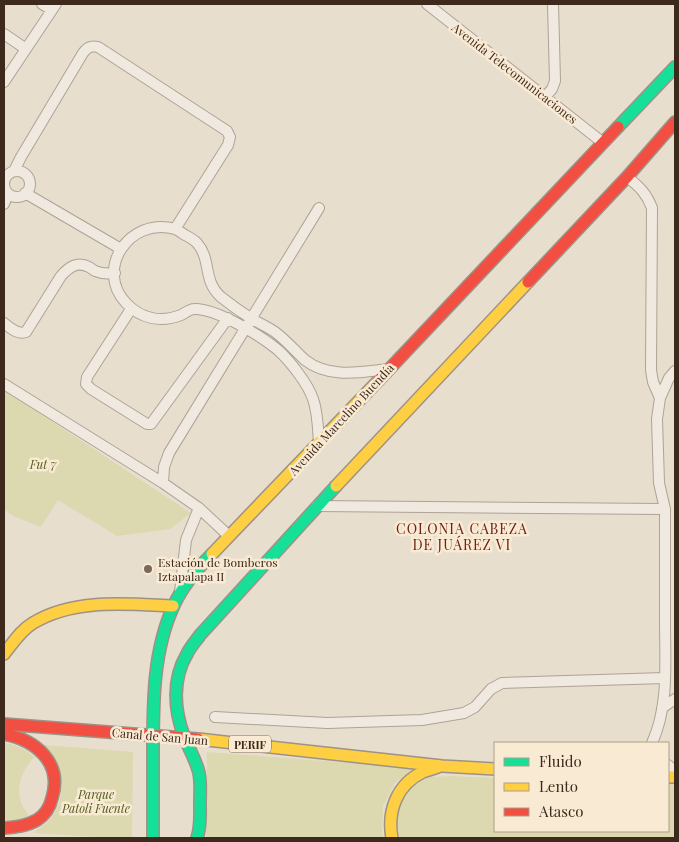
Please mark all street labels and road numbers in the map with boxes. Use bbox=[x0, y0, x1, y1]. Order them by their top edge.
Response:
street label: Avenida Telecomunicaciones bbox=[448, 18, 581, 127]
street label: Avenida Marcelino Buendía bbox=[284, 360, 397, 479]
street label: Canal de San Juan bbox=[111, 724, 209, 748]
road number: PERIF bbox=[229, 736, 271, 752]

